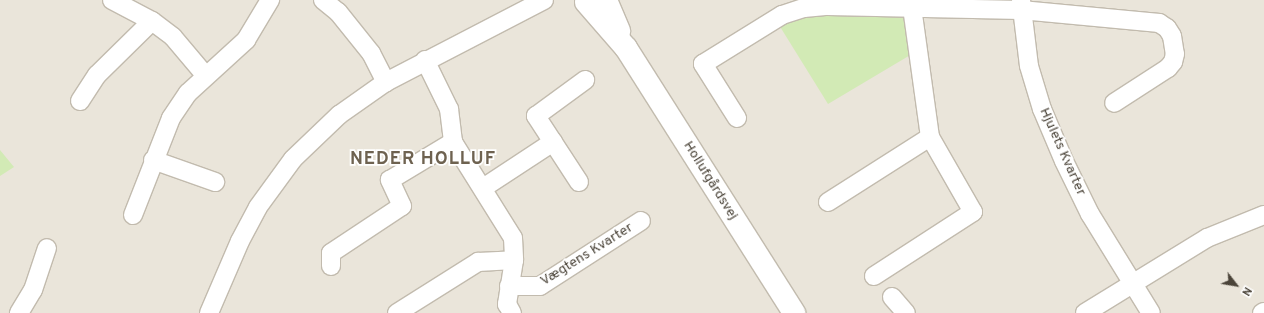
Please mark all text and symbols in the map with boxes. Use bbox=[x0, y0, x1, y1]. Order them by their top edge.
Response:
street label: Hjulets Kvarter bbox=[1035, 105, 1089, 199]
street label: Hollufgårdsvej bbox=[679, 138, 741, 224]
district label: NEDER HOLLUF bbox=[350, 149, 496, 171]
street label: Vægtens Kvarter bbox=[538, 220, 636, 290]
north arrow bbox=[1216, 265, 1256, 305]
text: N bbox=[1238, 284, 1254, 298]

